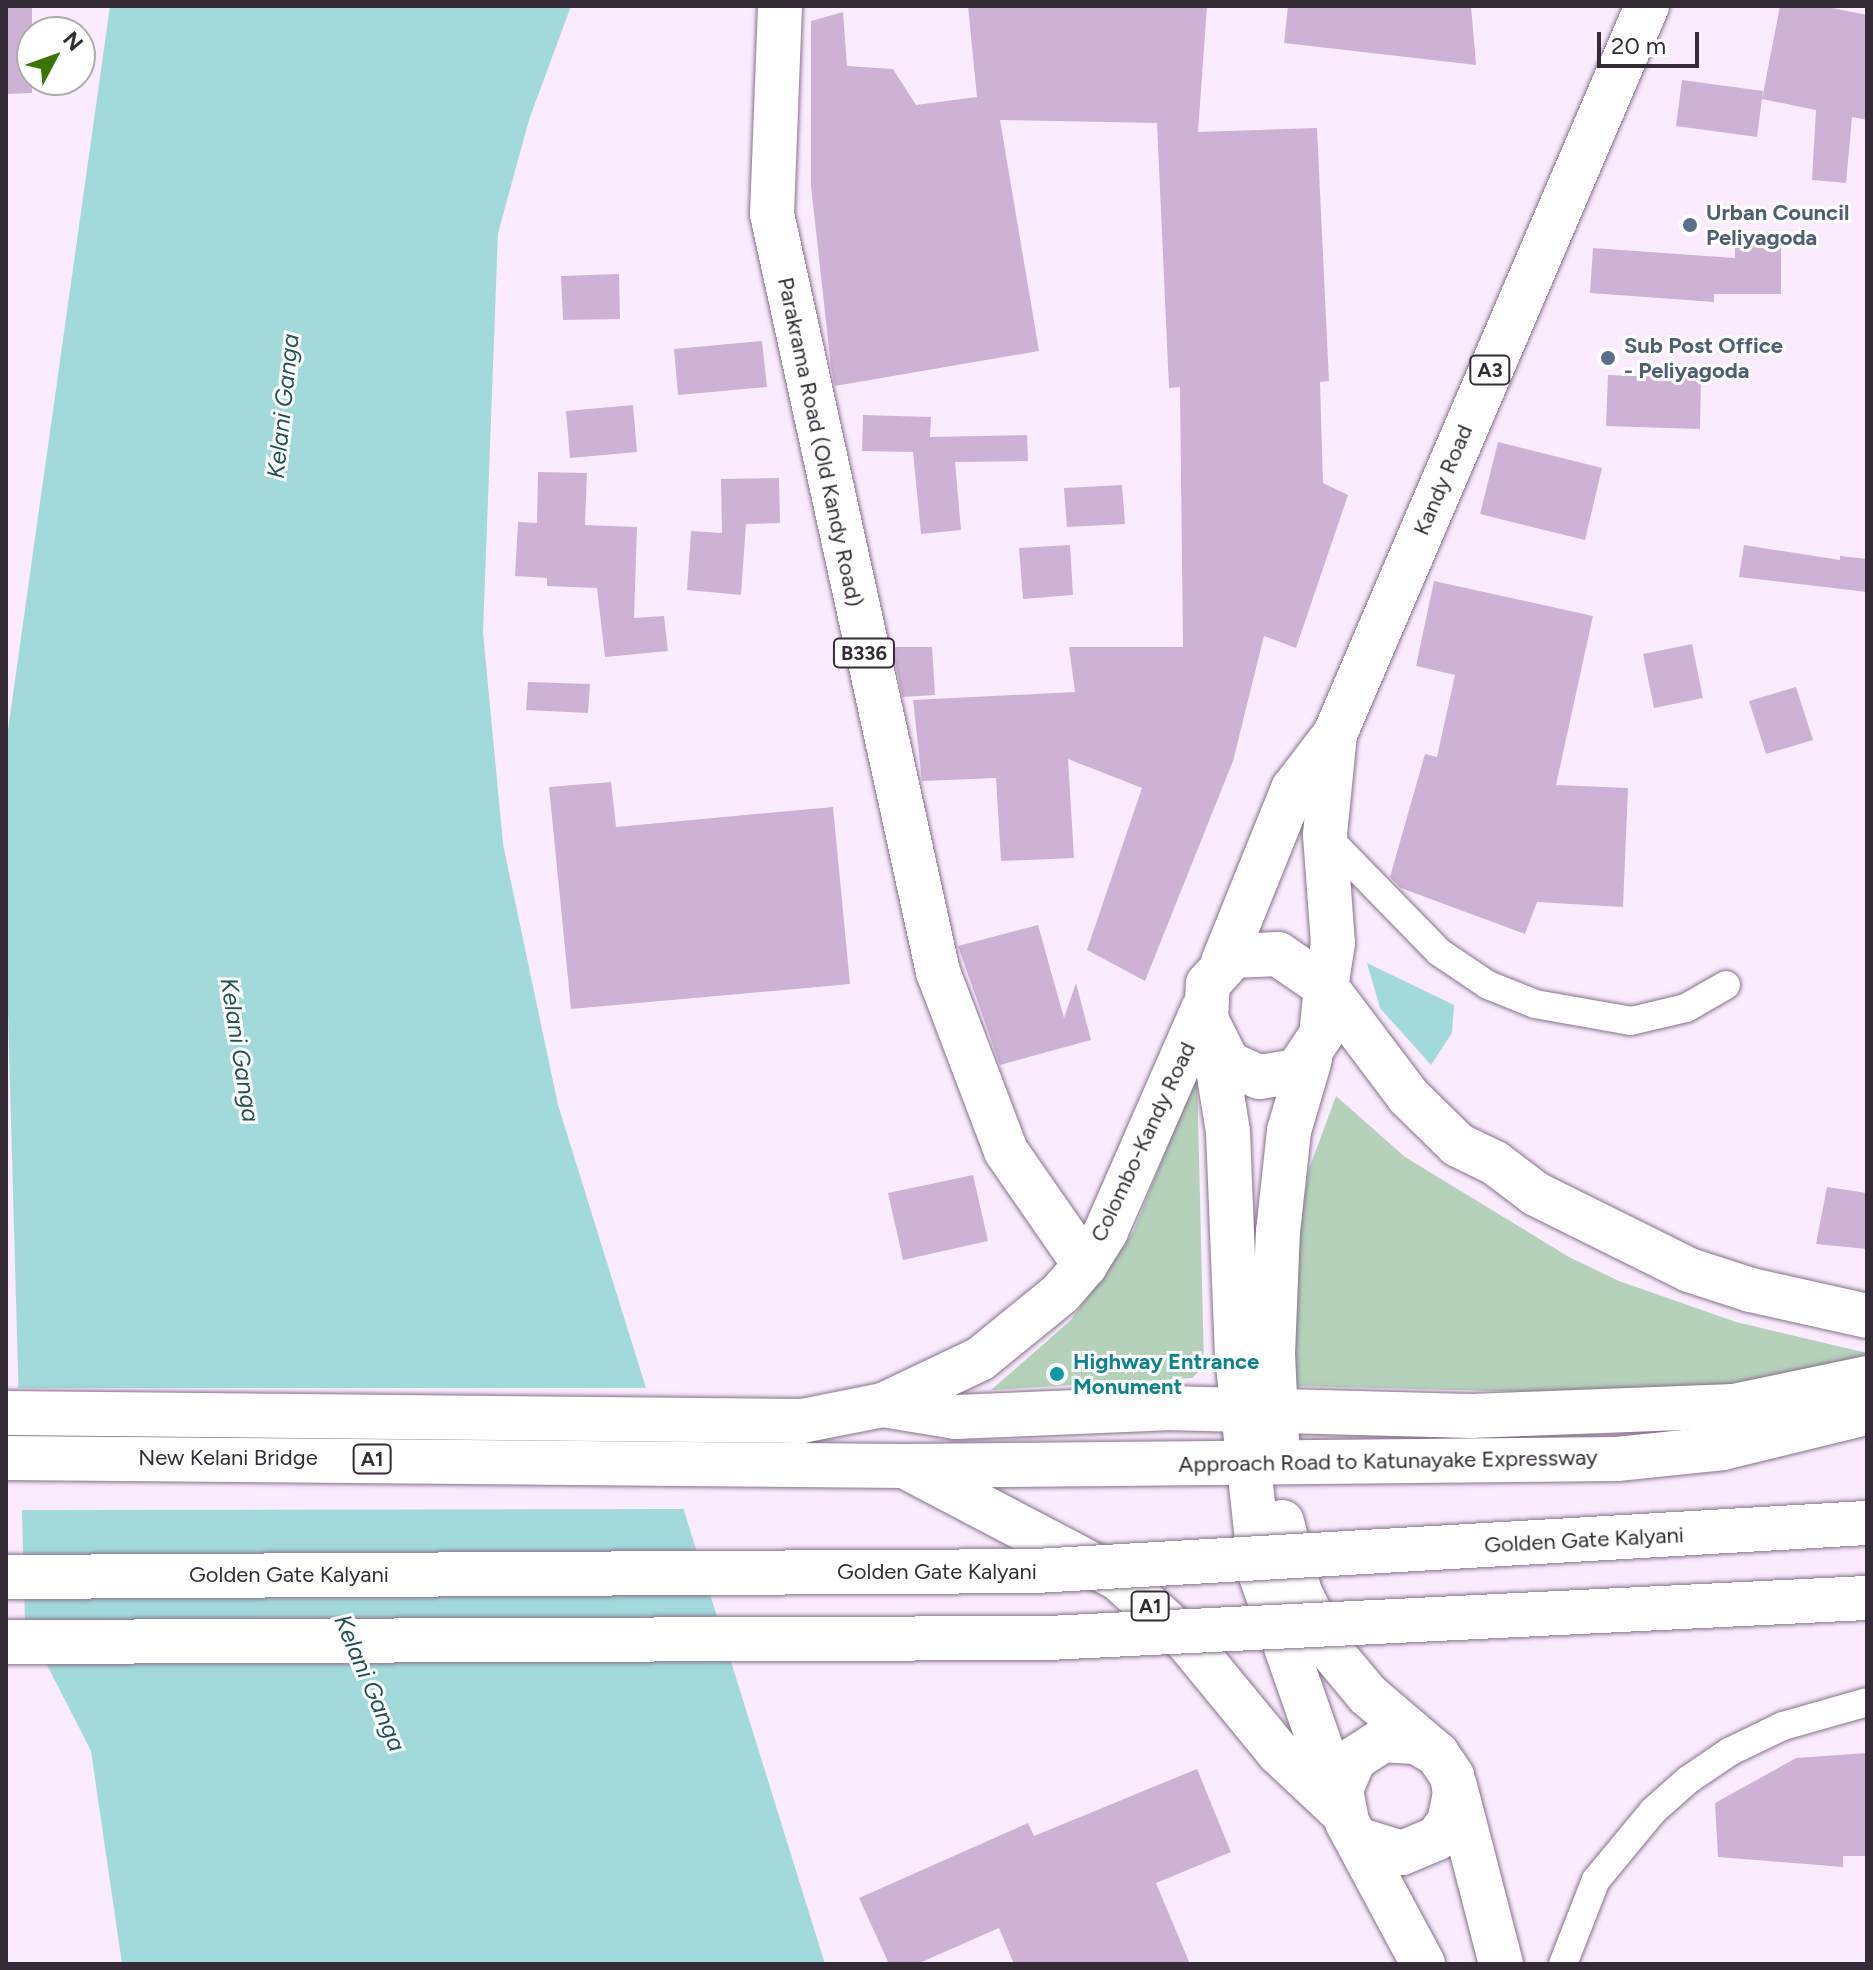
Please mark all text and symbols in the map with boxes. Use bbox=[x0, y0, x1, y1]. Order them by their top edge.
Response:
north arrow bbox=[16, 16, 96, 96]
scale bar bbox=[1601, 16, 1703, 66]
text: N bbox=[57, 26, 89, 57]
text: 20 m bbox=[1611, 31, 1666, 60]
place label: Urban Council Peliyagoda bbox=[1706, 199, 1849, 250]
marker: Urban Council Peliyagoda bbox=[1681, 216, 1699, 234]
street label: Parakrama Road (Old Kandy Road) bbox=[772, 275, 868, 609]
water label: Kelani Ganga bbox=[261, 332, 305, 480]
place label: Sub Post Office - Peliyagoda bbox=[1624, 332, 1783, 384]
marker: Sub Post Office - Peliyagoda bbox=[1599, 349, 1617, 367]
road number: A3 bbox=[1468, 354, 1512, 386]
street label: Kandy Road bbox=[1408, 421, 1478, 539]
road number: B336 bbox=[832, 637, 896, 669]
water label: Kelani Ganga bbox=[214, 976, 266, 1124]
street label: Colombo-Kandy Road bbox=[1085, 1038, 1201, 1246]
place label: Highway Entrance Monument bbox=[1073, 1348, 1259, 1400]
marker: Highway Entrance Monument bbox=[1048, 1365, 1066, 1383]
road number: A1 bbox=[352, 1443, 392, 1475]
street label: Approach Road to Katunayake Expressway bbox=[1178, 1444, 1598, 1478]
street label: New Kelani Bridge bbox=[138, 1445, 318, 1471]
street label: Golden Gate Kalyani bbox=[1484, 1522, 1684, 1558]
street label: Golden Gate Kalyani bbox=[837, 1559, 1037, 1585]
street label: Golden Gate Kalyani bbox=[189, 1562, 389, 1588]
road number: A1 bbox=[1130, 1590, 1170, 1622]
water label: Kelani Ganga bbox=[328, 1610, 412, 1756]

